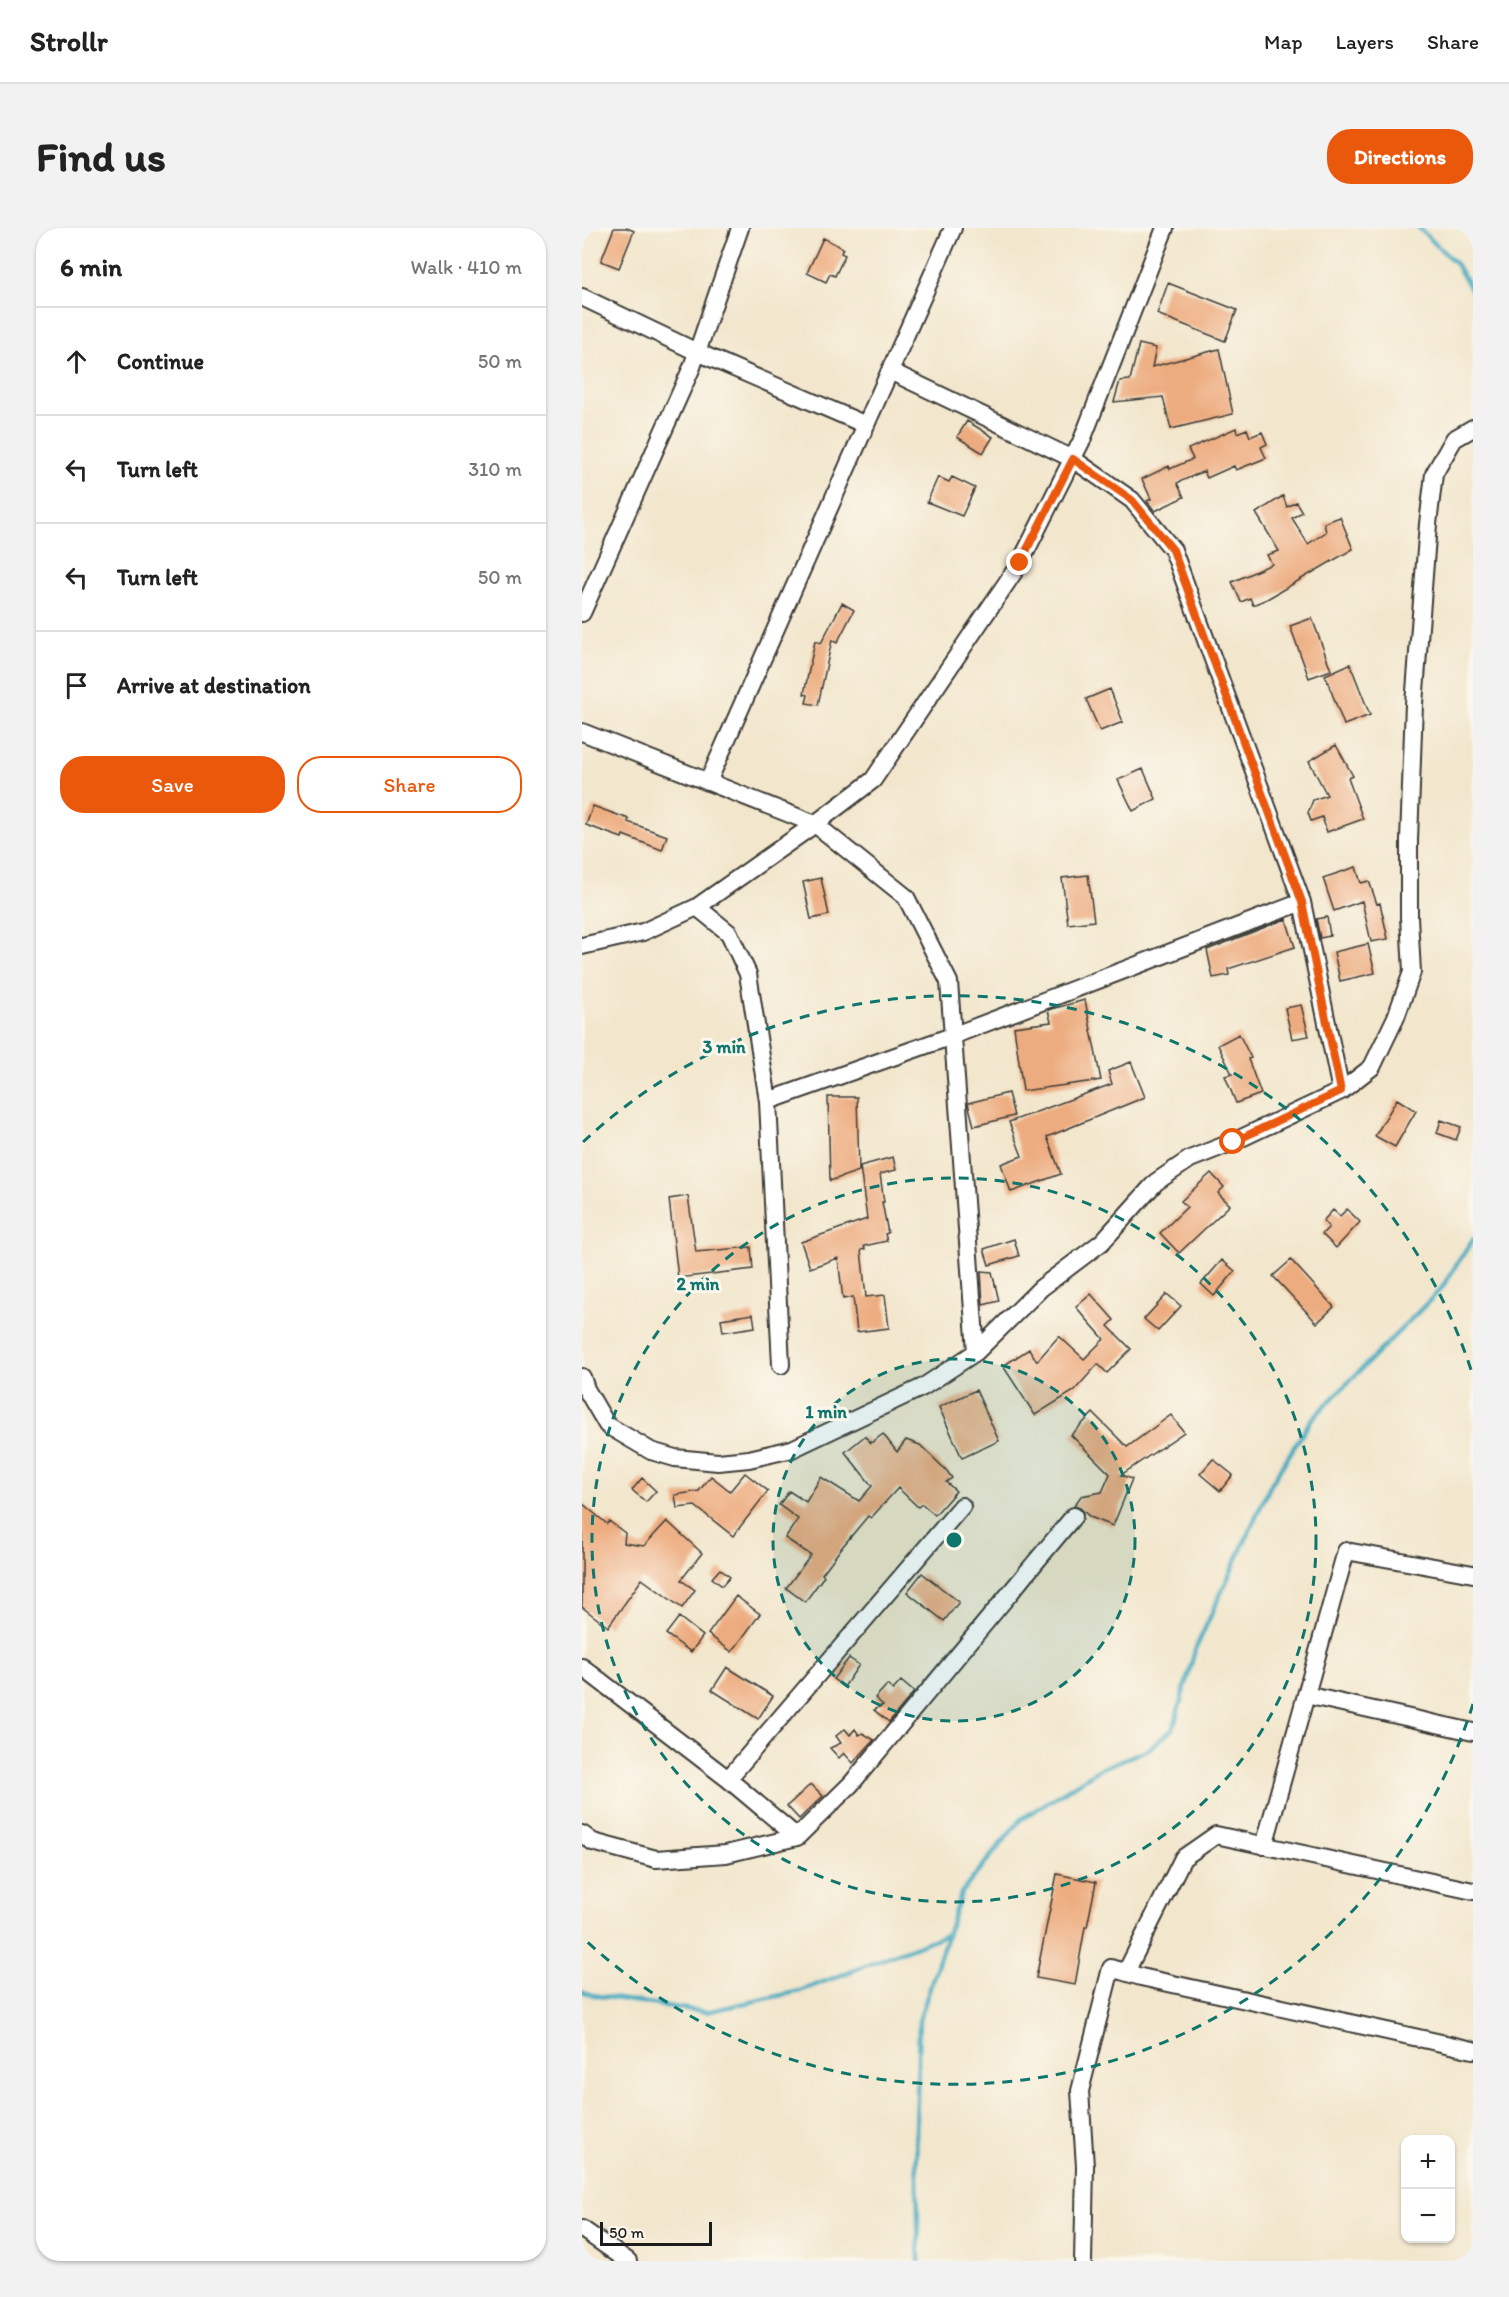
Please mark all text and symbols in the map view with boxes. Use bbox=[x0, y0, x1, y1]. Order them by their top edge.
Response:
text: Strollr bbox=[30, 24, 108, 58]
text: Map bbox=[1264, 29, 1303, 54]
text: Layers bbox=[1336, 29, 1394, 54]
text: Share bbox=[1427, 29, 1479, 54]
button: Directions bbox=[1327, 129, 1473, 184]
text: Find us bbox=[36, 131, 166, 182]
text: 6 min bbox=[60, 251, 122, 283]
text: Walk · 410 m bbox=[411, 255, 522, 279]
icon: ahead bbox=[60, 345, 93, 378]
text: Continue bbox=[117, 348, 204, 375]
text: 50 m bbox=[478, 349, 522, 373]
icon: left bbox=[60, 453, 93, 486]
text: Turn left bbox=[117, 456, 198, 483]
text: 310 m bbox=[468, 457, 522, 481]
route end bbox=[1006, 549, 1032, 575]
icon: left bbox=[60, 561, 93, 594]
text: Turn left bbox=[117, 564, 198, 591]
text: 50 m bbox=[478, 565, 522, 589]
icon: arrive bbox=[60, 669, 93, 702]
text: Arrive at destination bbox=[117, 672, 311, 699]
button: Save bbox=[60, 756, 285, 813]
button: Share bbox=[297, 756, 522, 813]
text: 3 min bbox=[702, 1036, 746, 1058]
route start bbox=[1219, 1128, 1245, 1154]
text: 2 min bbox=[677, 1273, 720, 1295]
text: 1 min bbox=[805, 1401, 847, 1423]
centre of rings bbox=[944, 1530, 964, 1550]
map controls bbox=[1401, 2135, 1455, 2243]
button: + bbox=[1401, 2135, 1455, 2189]
button: − bbox=[1401, 2189, 1455, 2243]
scale bar bbox=[600, 2219, 712, 2246]
text: 50 m bbox=[609, 2223, 644, 2242]

